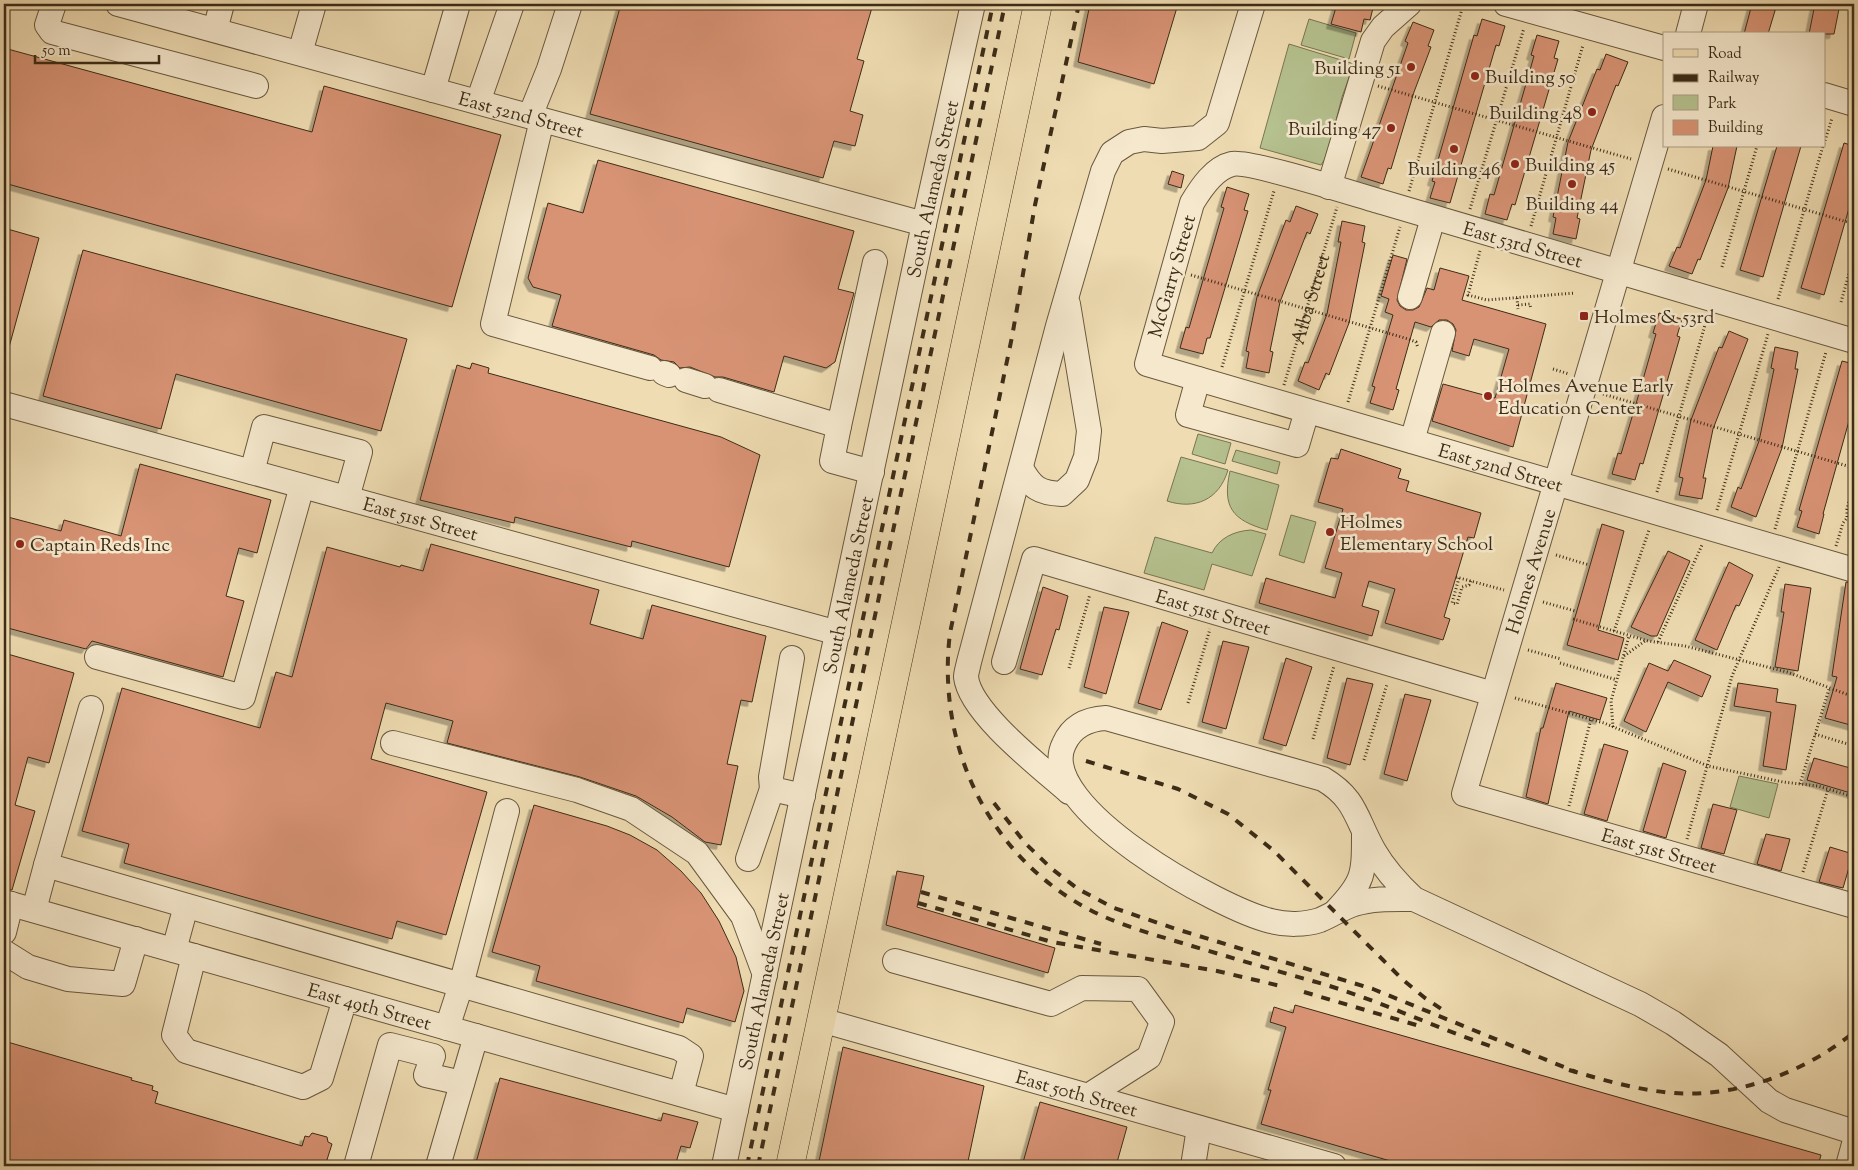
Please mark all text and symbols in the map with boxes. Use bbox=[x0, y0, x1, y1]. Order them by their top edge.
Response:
scale bar bbox=[35, 32, 159, 64]
legend bbox=[1663, 32, 1826, 148]
text: 50 m bbox=[41, 41, 71, 62]
text: Road bbox=[1708, 44, 1742, 65]
place label: Building 51 bbox=[1314, 56, 1402, 83]
marker: Building 51 bbox=[1405, 61, 1417, 73]
place label: Building 50 bbox=[1485, 65, 1575, 92]
text: Railway bbox=[1708, 68, 1760, 89]
marker: Building 50 bbox=[1469, 70, 1481, 82]
street label: East 52nd Street bbox=[455, 87, 587, 147]
text: Park bbox=[1708, 94, 1737, 115]
street label: South Alameda Street bbox=[902, 98, 967, 281]
place label: Building 48 bbox=[1489, 101, 1582, 128]
marker: Building 48 bbox=[1586, 106, 1598, 118]
place label: Building 47 bbox=[1288, 117, 1381, 144]
text: Building bbox=[1708, 118, 1763, 139]
marker: Building 47 bbox=[1385, 122, 1397, 134]
marker: Building 46 bbox=[1448, 143, 1460, 155]
place label: Building 45 bbox=[1525, 153, 1615, 180]
place label: Building 46 bbox=[1408, 157, 1500, 184]
marker: Building 45 bbox=[1509, 158, 1521, 170]
marker: Building 44 bbox=[1566, 178, 1578, 190]
place label: Building 44 bbox=[1525, 192, 1619, 219]
street label: McGarry Street bbox=[1143, 212, 1204, 341]
street label: East 53rd Street bbox=[1459, 216, 1586, 276]
street label: Alba Street bbox=[1286, 250, 1338, 348]
place label: Holmes & 53rd bbox=[1594, 305, 1715, 332]
marker: Holmes & 53rd bbox=[1578, 310, 1590, 322]
place label: Holmes Avenue Early Education Center bbox=[1498, 374, 1674, 423]
marker: Holmes Avenue Early Education Center bbox=[1482, 390, 1494, 402]
street label: East 52nd Street bbox=[1434, 438, 1566, 501]
street label: East 51st Street bbox=[359, 492, 481, 550]
street label: South Alameda Street bbox=[818, 494, 882, 677]
street label: Holmes Avenue bbox=[1500, 505, 1564, 638]
place label: Holmes Elementary School bbox=[1340, 510, 1493, 559]
marker: Holmes Elementary School bbox=[1324, 526, 1336, 538]
place label: Captain Reds Inc bbox=[30, 533, 170, 560]
marker: Captain Reds Inc bbox=[14, 538, 26, 550]
street label: East 51st Street bbox=[1152, 584, 1273, 644]
street label: East 51st Street bbox=[1598, 823, 1720, 882]
street label: South Alameda Street bbox=[734, 890, 798, 1073]
street label: East 49th Street bbox=[304, 978, 434, 1039]
street label: East 50th Street bbox=[1012, 1065, 1141, 1126]

